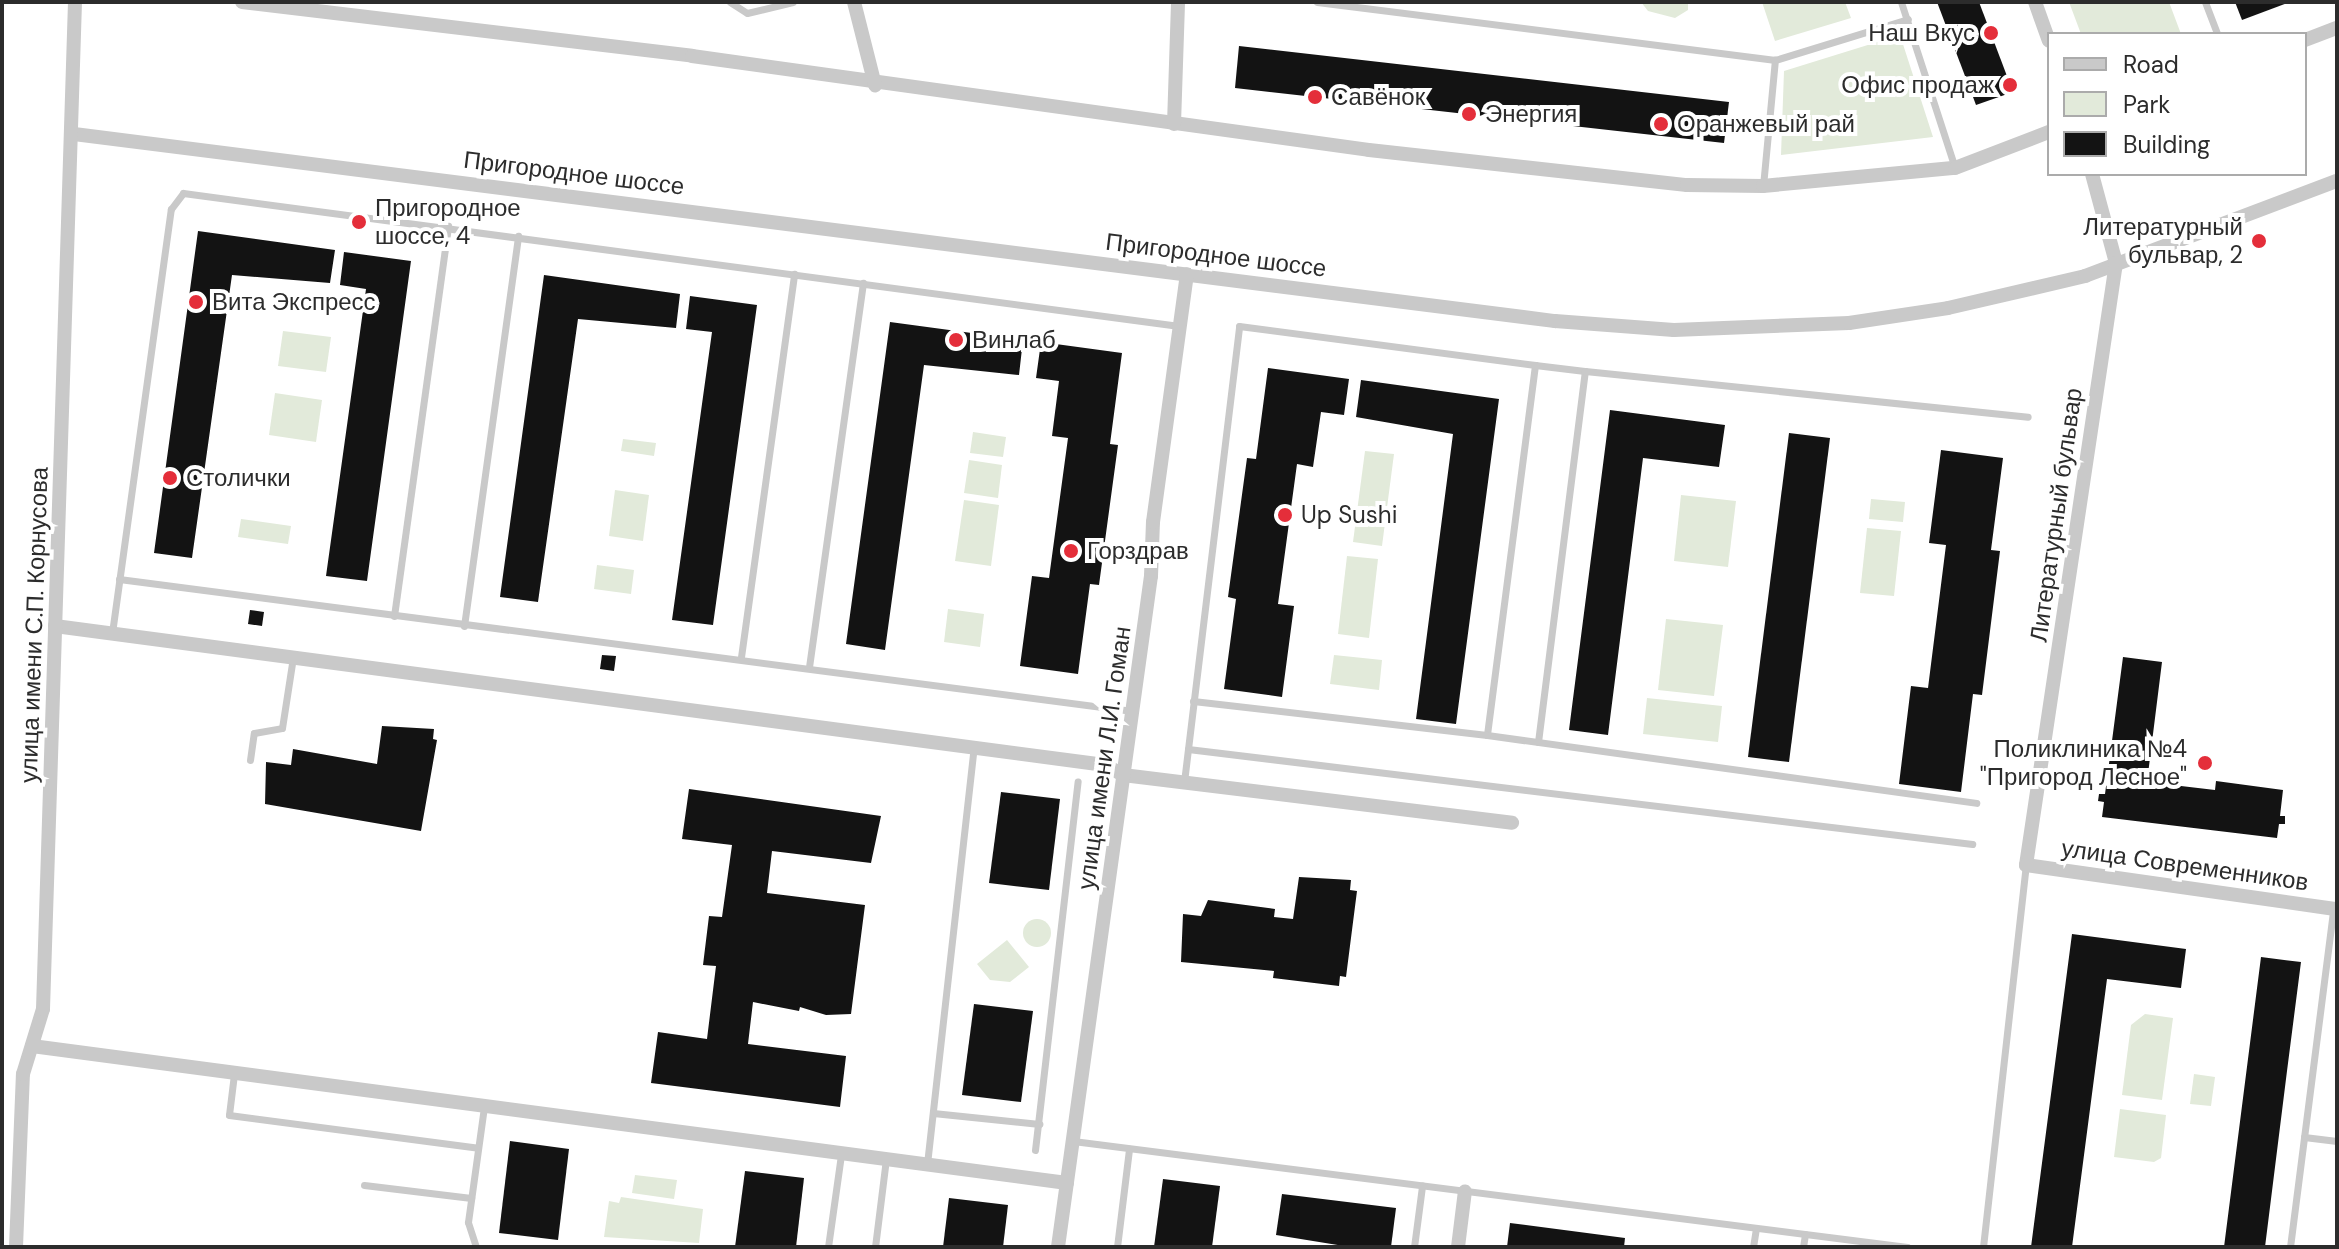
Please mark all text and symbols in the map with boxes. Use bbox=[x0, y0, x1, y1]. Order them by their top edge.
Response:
place label: Наш Вкус bbox=[1868, 19, 1975, 47]
marker: Наш Вкус bbox=[1982, 24, 2000, 42]
legend bbox=[2047, 32, 2307, 176]
text: Road bbox=[2123, 49, 2179, 80]
place label: Офис продаж bbox=[1841, 71, 1994, 99]
marker: Офис продаж bbox=[2001, 76, 2019, 94]
place label: Савёнок bbox=[1331, 83, 1425, 111]
marker: Савёнок bbox=[1306, 88, 1324, 106]
text: Park bbox=[2123, 89, 2170, 120]
place label: Энергия bbox=[1485, 100, 1577, 128]
marker: Энергия bbox=[1460, 105, 1478, 123]
place label: Оранжевый рай bbox=[1677, 110, 1855, 138]
marker: Оранжевый рай bbox=[1652, 115, 1670, 133]
text: Building bbox=[2123, 129, 2210, 160]
street label: Пригородное шоссе bbox=[462, 145, 686, 201]
place label: Пригородное шоссе, 4 bbox=[375, 194, 521, 250]
marker: Пригородное шоссе, 4 bbox=[350, 213, 368, 231]
place label: Литературный бульвар, 2 bbox=[2083, 213, 2243, 269]
street label: Пригородное шоссе bbox=[1104, 227, 1328, 283]
marker: Литературный бульвар, 2 bbox=[2250, 232, 2268, 250]
place label: Вита Экспресс bbox=[212, 288, 376, 316]
marker: Вита Экспресс bbox=[187, 293, 205, 311]
place label: Винлаб bbox=[972, 326, 1056, 354]
marker: Винлаб bbox=[947, 331, 965, 349]
street label: Литературный бульвар bbox=[2024, 386, 2088, 644]
place label: Столички bbox=[186, 464, 291, 492]
street label: улица имени С.П. Корнусова bbox=[14, 466, 54, 784]
marker: Столички bbox=[161, 469, 179, 487]
place label: Up Sushi bbox=[1301, 501, 1397, 529]
marker: Up Sushi bbox=[1276, 506, 1294, 524]
place label: Горздрав bbox=[1087, 537, 1189, 565]
marker: Горздрав bbox=[1062, 542, 1080, 560]
street label: улица имени Л.И. Гоман bbox=[1071, 625, 1137, 891]
place label: Поликлиника №4 "Пригород Лесное" bbox=[1980, 735, 2187, 791]
marker: Поликлиника №4 "Пригород Лесное" bbox=[2194, 752, 2216, 774]
street label: улица Современников bbox=[2060, 833, 2310, 897]

